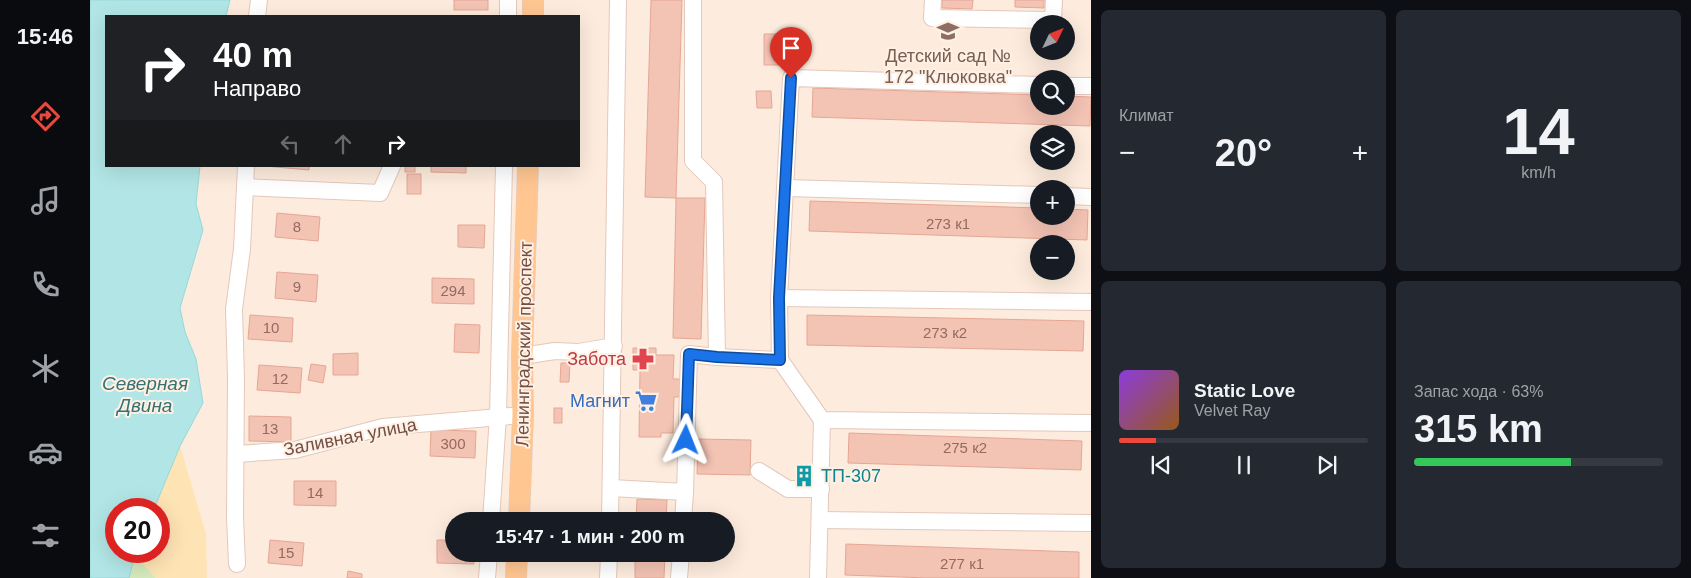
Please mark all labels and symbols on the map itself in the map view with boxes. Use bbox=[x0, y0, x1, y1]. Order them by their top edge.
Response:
north arrow bbox=[1030, 15, 1075, 60]
school or university icon: Детский сад № 172 "Клюковка" bbox=[935, 18, 961, 44]
pin bbox=[770, 27, 812, 78]
place label: Детский сад № 172 "Клюковка" bbox=[884, 46, 1012, 87]
house number: 273 к1 bbox=[926, 215, 970, 232]
house number: 8 bbox=[293, 218, 301, 235]
street label: Ленинградский проспект bbox=[512, 241, 536, 447]
house number: 9 bbox=[293, 278, 301, 295]
house number: 294 bbox=[440, 282, 466, 299]
house number: 10 bbox=[263, 319, 279, 336]
house number: 273 к2 bbox=[923, 324, 967, 341]
pharmacy icon: Забота bbox=[630, 346, 656, 372]
place label: Забота bbox=[567, 349, 627, 369]
house number: 12 bbox=[272, 370, 288, 387]
water label: Северная Двина bbox=[102, 373, 188, 416]
supermarket icon: Магнит bbox=[633, 388, 659, 414]
place label: Магнит bbox=[570, 391, 630, 411]
position arrow bbox=[659, 413, 711, 465]
street label: Заливная улица bbox=[282, 414, 419, 460]
house number: 13 bbox=[262, 420, 278, 437]
house number: 300 bbox=[440, 435, 466, 452]
house number: 275 к2 bbox=[943, 439, 987, 456]
building icon: ТП-307 bbox=[791, 463, 817, 489]
place label: ТП-307 bbox=[821, 466, 881, 486]
house number: 14 bbox=[307, 484, 323, 501]
speed limit sign: 20 bbox=[105, 498, 170, 563]
house number: 15 bbox=[278, 544, 294, 561]
house number: 277 к1 bbox=[940, 555, 984, 572]

